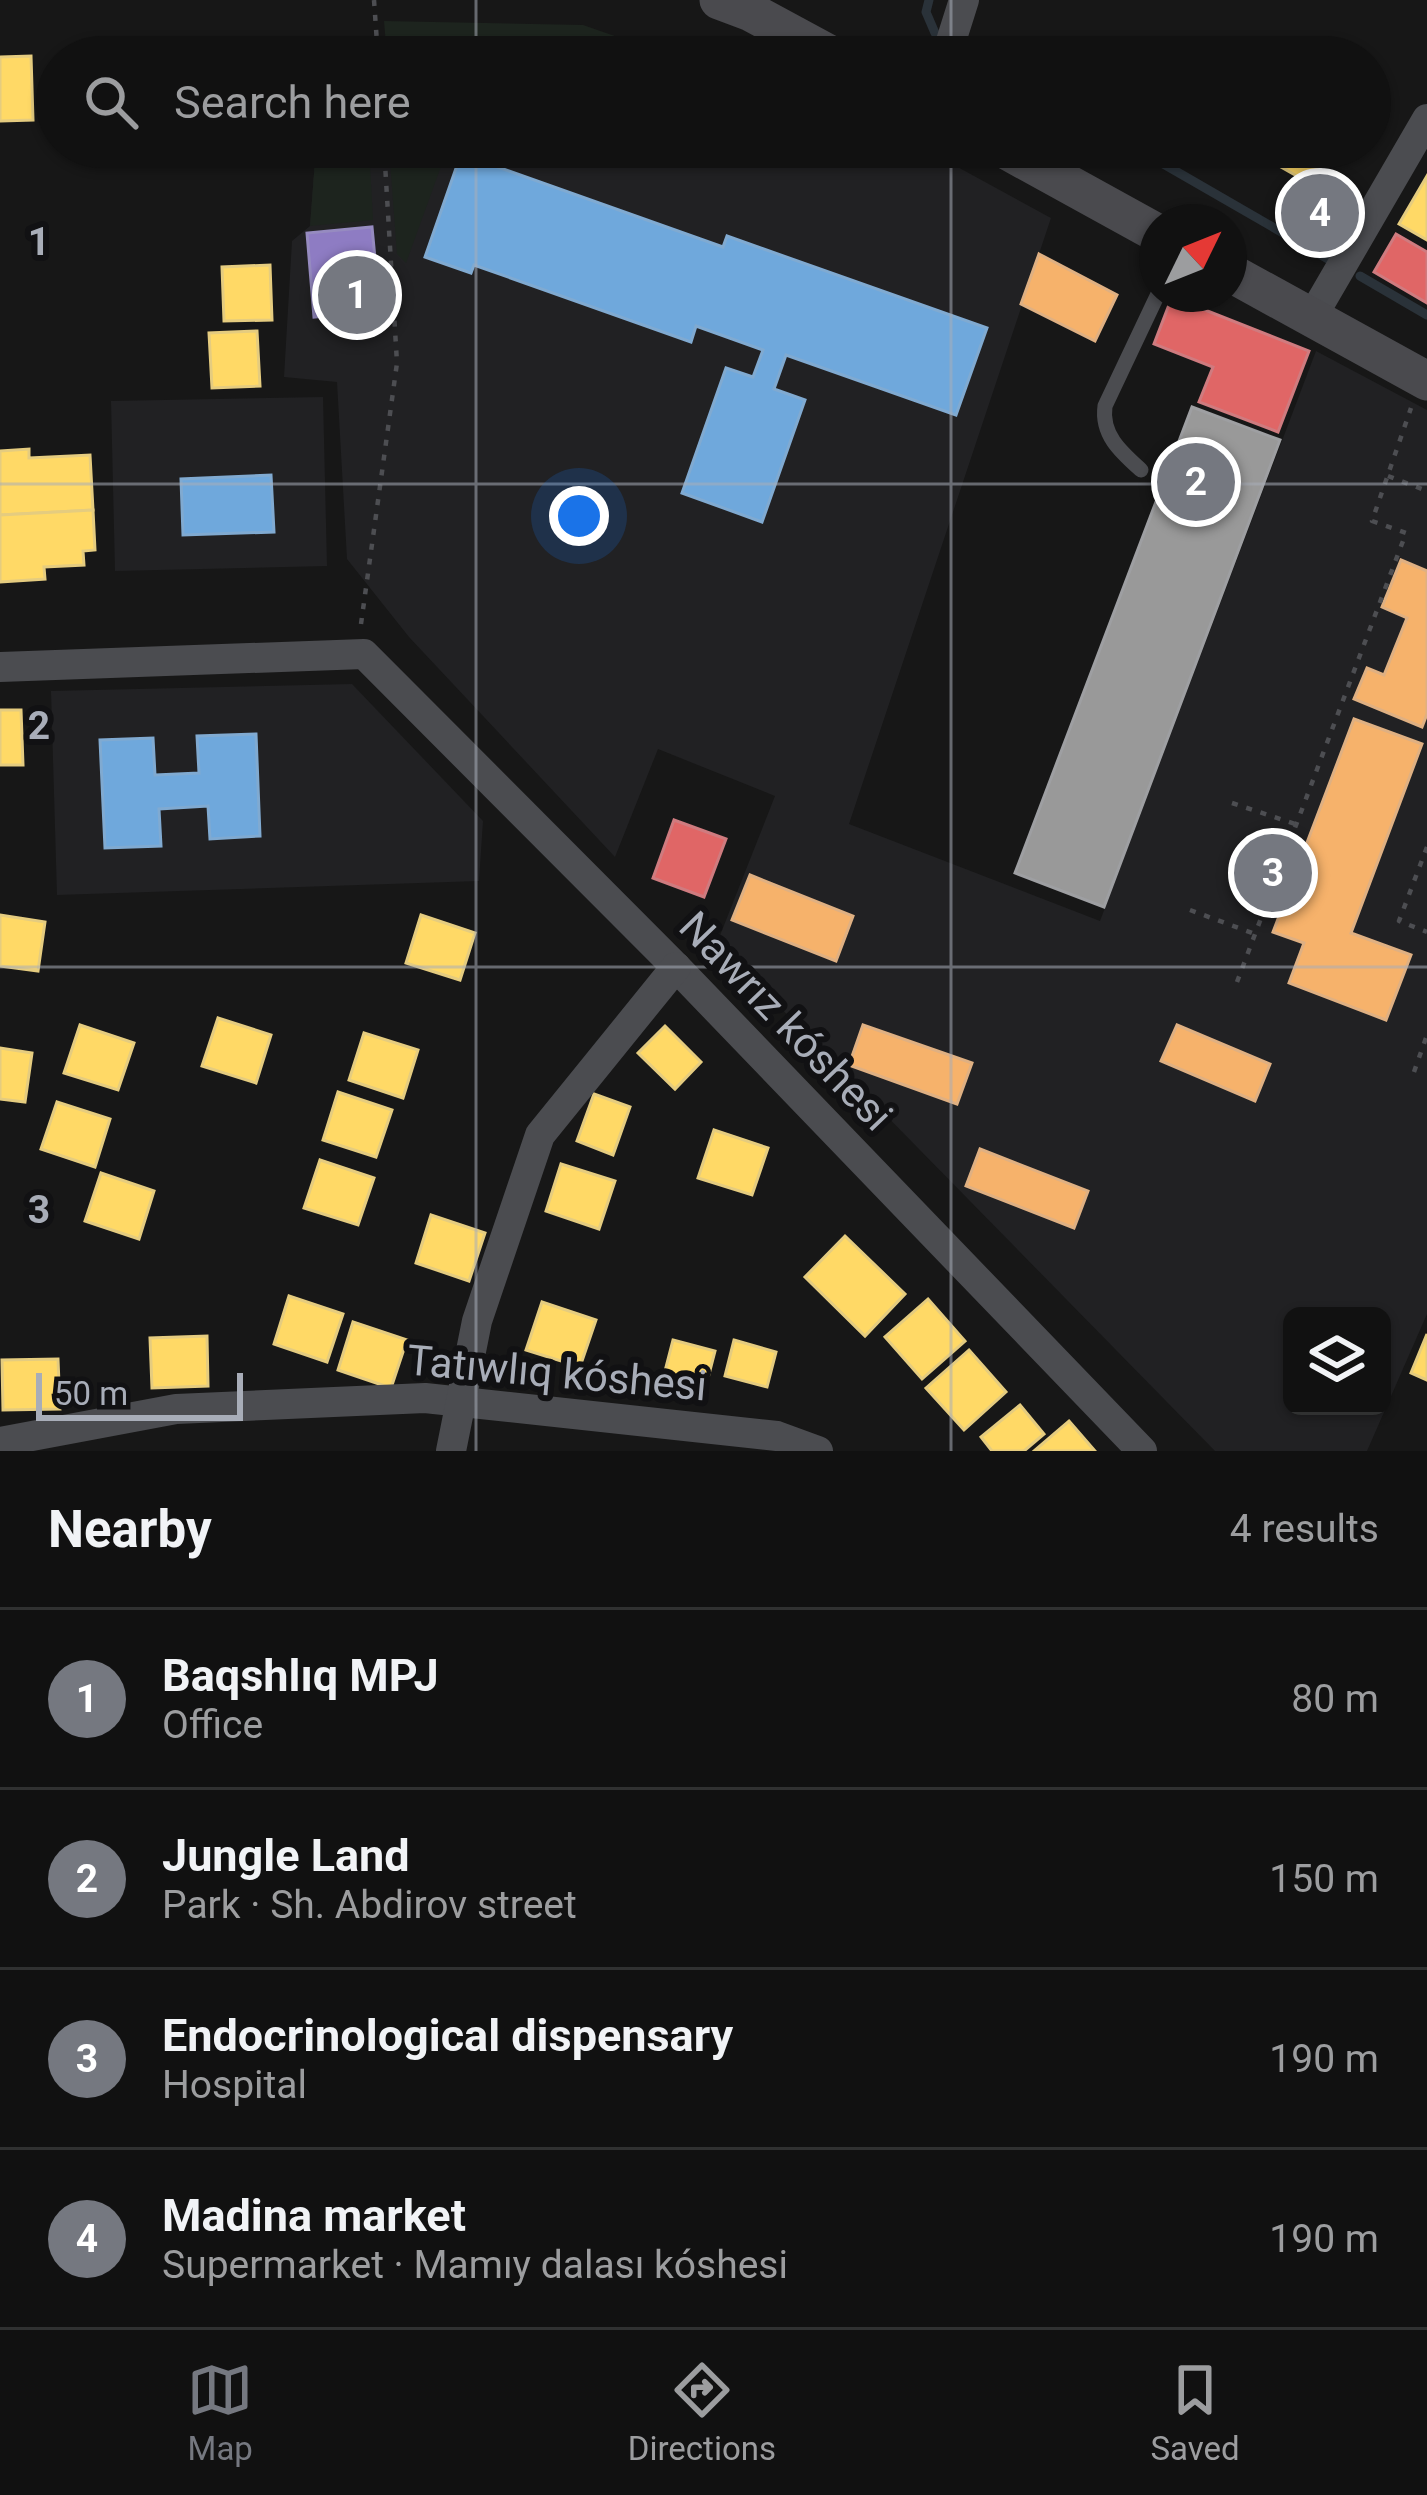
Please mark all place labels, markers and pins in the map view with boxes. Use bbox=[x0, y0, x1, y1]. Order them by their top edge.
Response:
pin: 4 bbox=[1281, 168, 1359, 258]
pin: 1 bbox=[318, 250, 396, 340]
pin: 2 bbox=[1157, 437, 1235, 527]
pin: 3 bbox=[1234, 828, 1312, 918]

